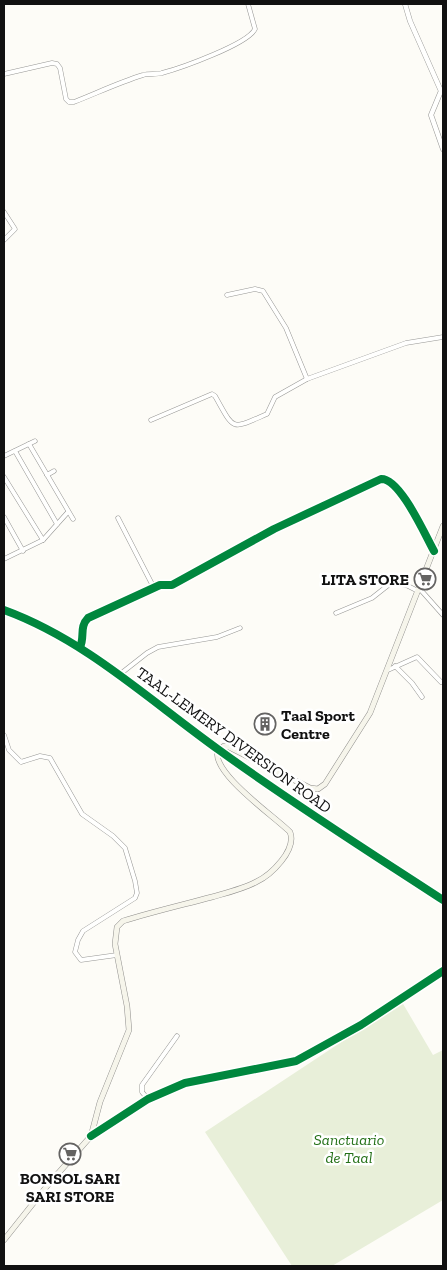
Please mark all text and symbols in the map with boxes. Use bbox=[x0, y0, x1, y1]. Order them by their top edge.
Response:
supermarket icon: LITA STORE bbox=[413, 567, 437, 591]
place label: LITA STORE bbox=[321, 570, 409, 589]
street label: TAAL-LEMERY DIVERSION ROAD bbox=[133, 663, 335, 817]
place label: Taal Sport Centre bbox=[281, 706, 355, 743]
building icon: Taal Sport Centre bbox=[253, 712, 277, 736]
park label: Sanctuario de Taal bbox=[313, 1130, 385, 1167]
supermarket icon: BONSOL SARI SARI STORE bbox=[58, 1142, 82, 1166]
place label: BONSOL SARI SARI STORE bbox=[20, 1169, 121, 1206]

